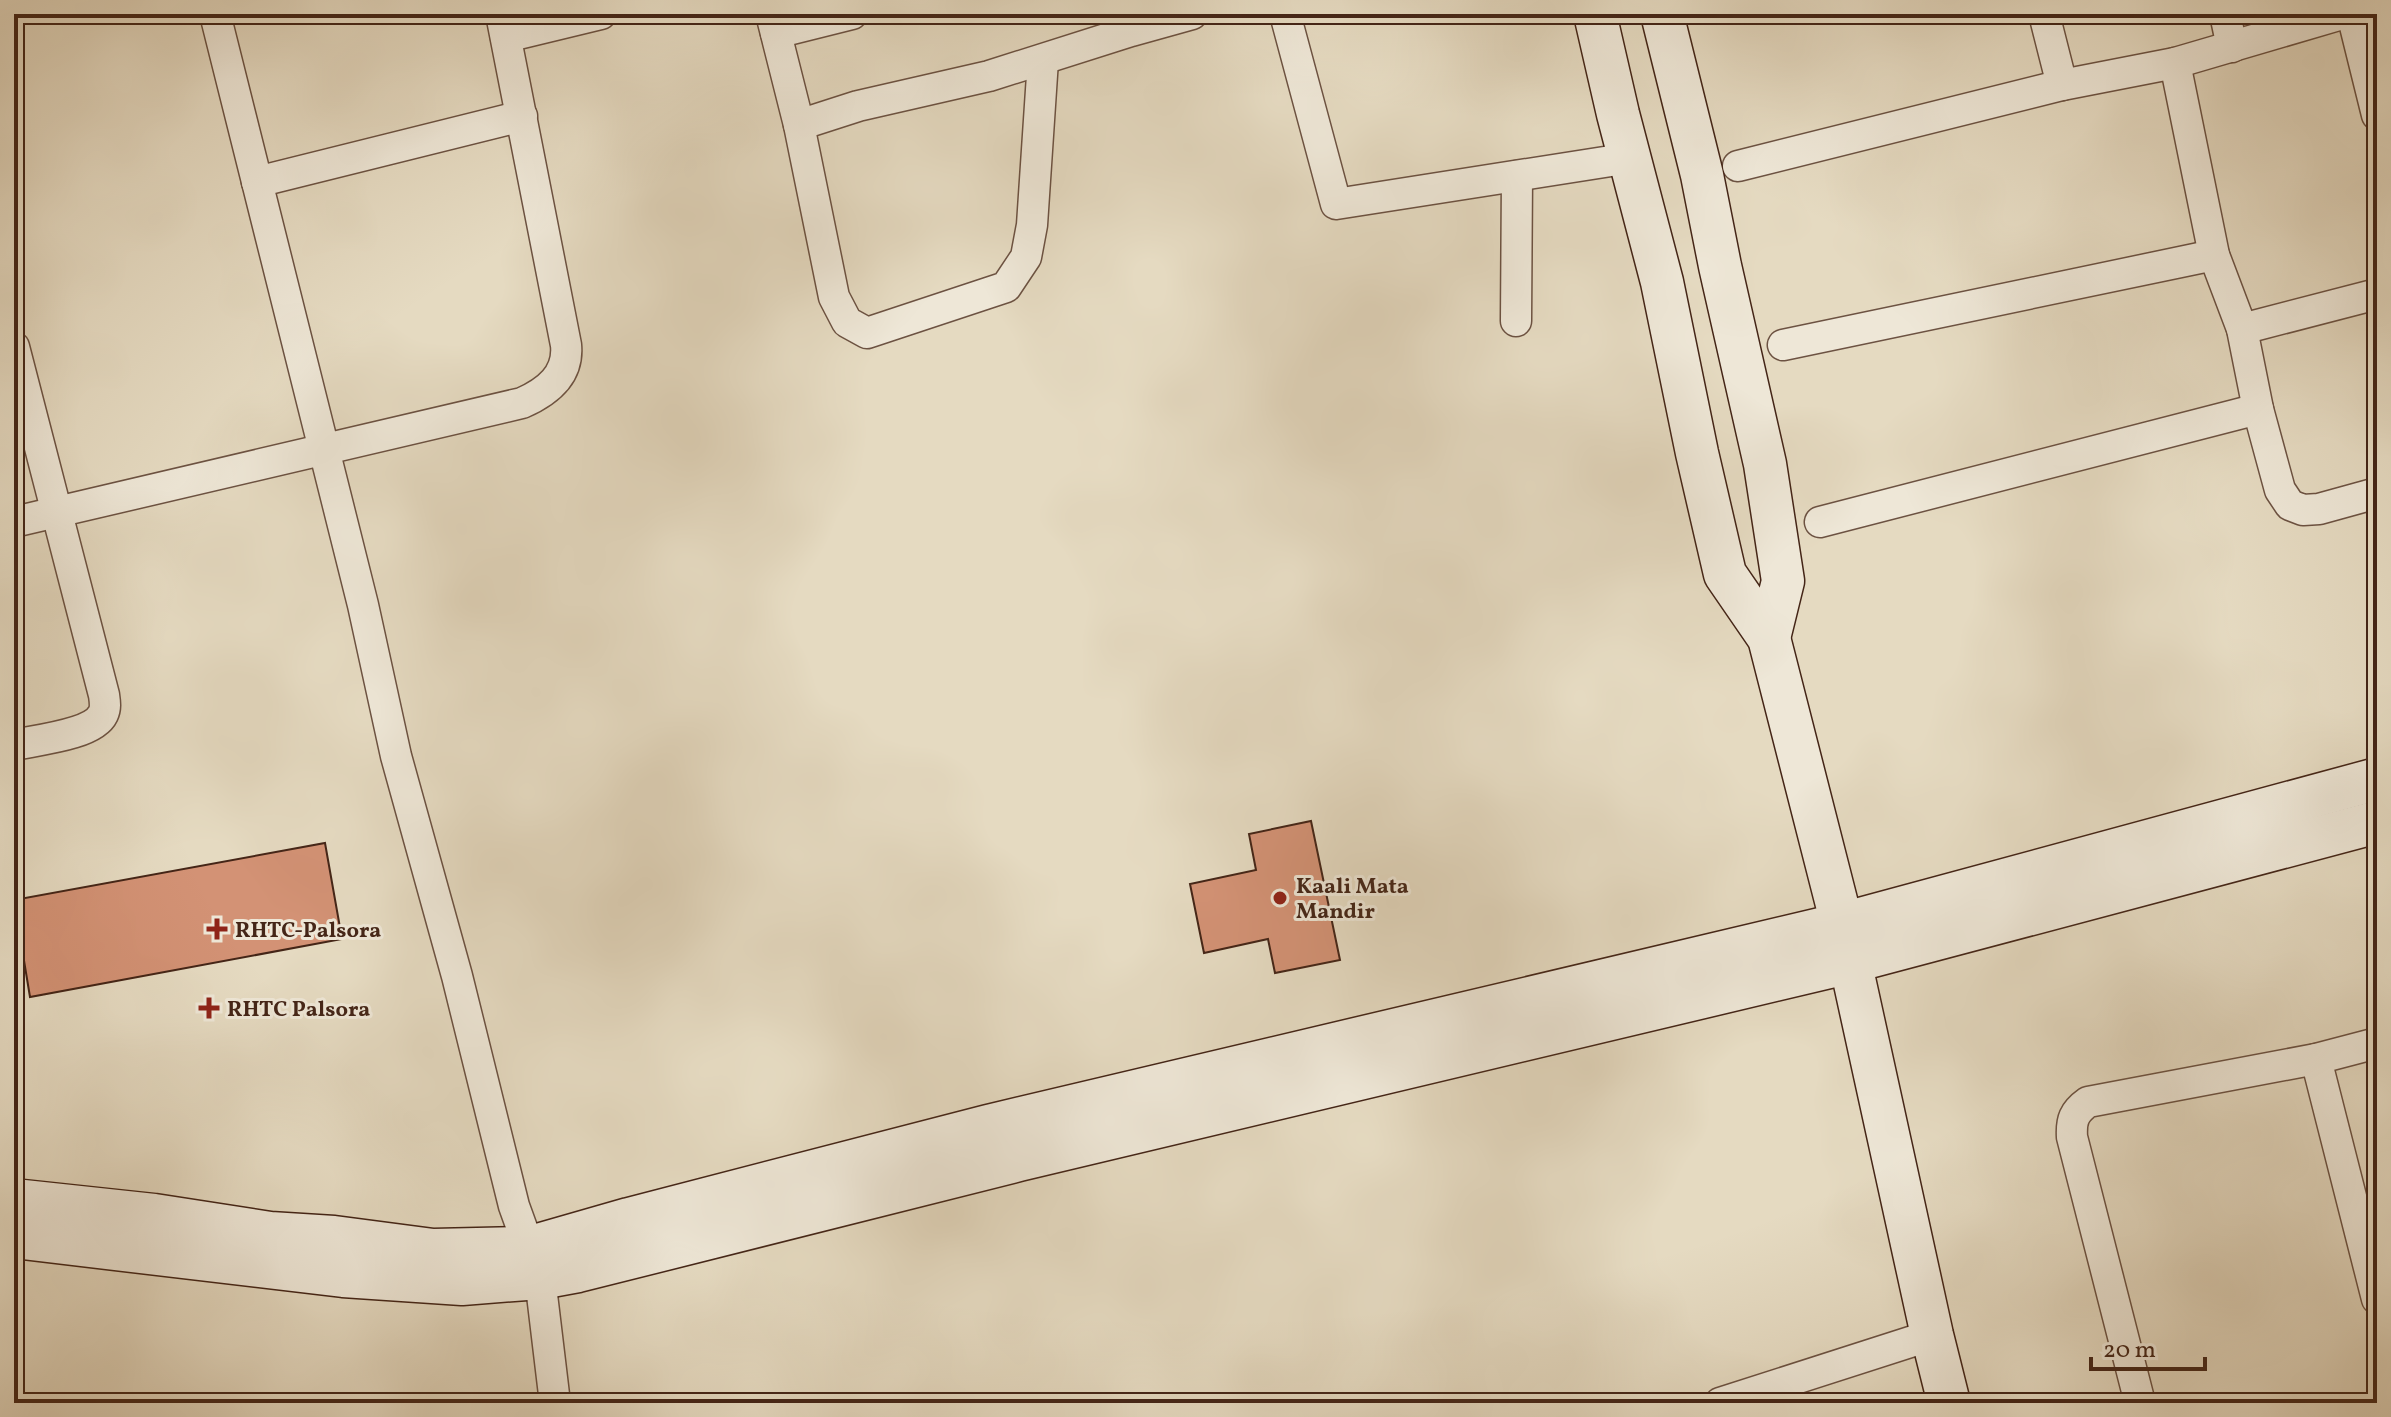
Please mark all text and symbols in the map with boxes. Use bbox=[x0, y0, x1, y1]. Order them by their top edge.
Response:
place label: Kaali Mata Mandir bbox=[1296, 872, 1409, 928]
marker: Kaali Mata Mandir bbox=[1271, 889, 1289, 907]
place label: RHTC-Palsora bbox=[235, 916, 381, 947]
marker: RHTC-Palsora bbox=[206, 918, 228, 940]
place label: RHTC Palsora bbox=[227, 995, 370, 1026]
marker: RHTC Palsora bbox=[198, 997, 220, 1019]
scale bar bbox=[2091, 1321, 2205, 1371]
text: 20 m bbox=[2103, 1334, 2156, 1368]

